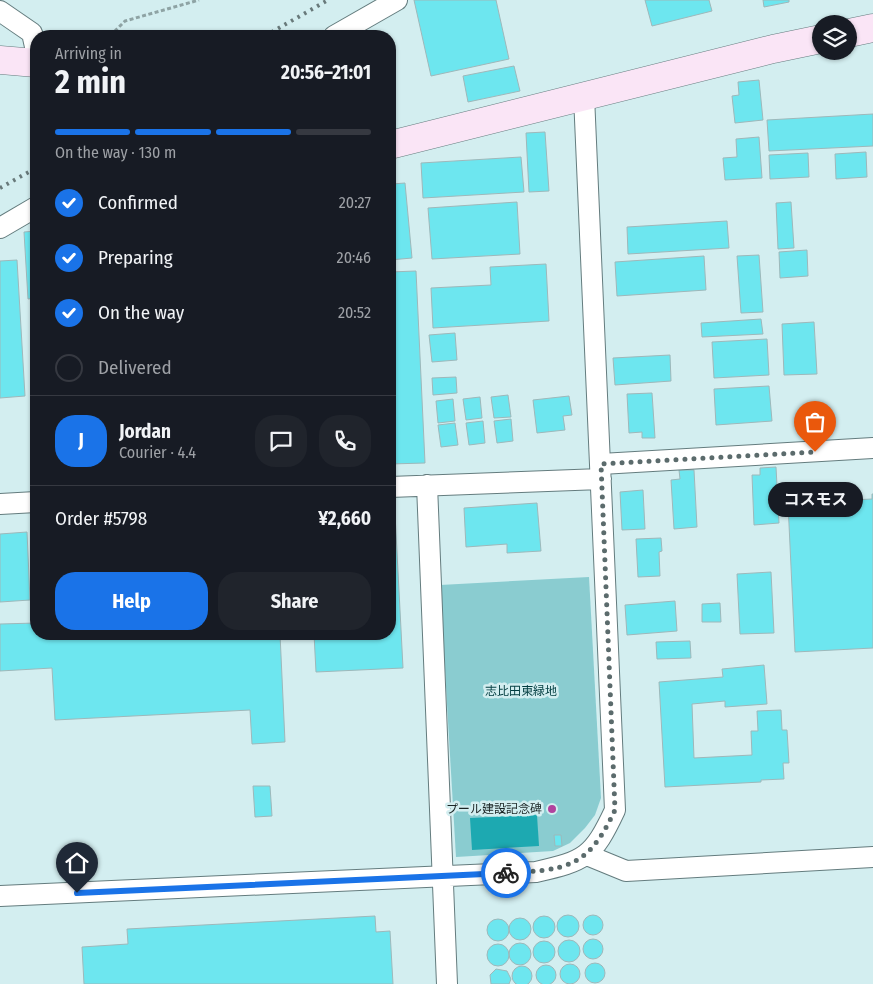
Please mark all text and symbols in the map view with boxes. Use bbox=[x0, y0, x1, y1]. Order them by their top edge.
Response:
map controls bbox=[812, 15, 857, 60]
button: layers bbox=[812, 15, 857, 60]
text: Arriving in bbox=[55, 44, 122, 63]
text: 20:56–21:01 bbox=[281, 61, 371, 84]
text: 2 min bbox=[55, 63, 126, 101]
text: On the way · 130 m bbox=[55, 143, 176, 162]
icon: check bbox=[55, 189, 83, 217]
text: Confirmed bbox=[98, 191, 178, 214]
text: 20:27 bbox=[339, 193, 371, 212]
icon: check bbox=[55, 244, 83, 272]
text: Preparing bbox=[98, 246, 173, 269]
text: 20:46 bbox=[337, 248, 371, 267]
icon: check bbox=[55, 299, 83, 327]
text: On the way bbox=[98, 301, 184, 324]
text: 20:52 bbox=[338, 303, 371, 322]
text: Delivered bbox=[98, 356, 172, 379]
pin bbox=[794, 401, 836, 452]
icon: bag bbox=[801, 408, 829, 436]
button: chat bbox=[255, 415, 307, 467]
button: phone bbox=[319, 415, 371, 467]
text: Jordan bbox=[119, 420, 171, 443]
text: J bbox=[78, 429, 84, 452]
text: Courier · 4.4 bbox=[119, 443, 196, 462]
callout: コスモス bbox=[768, 482, 862, 517]
text: コスモス bbox=[783, 490, 848, 509]
text: Order #5798 bbox=[55, 507, 147, 530]
text: ¥2,660 bbox=[318, 507, 371, 530]
button: Help bbox=[55, 572, 208, 630]
button: Share bbox=[218, 572, 371, 630]
park label: 志比田東緑地 bbox=[485, 684, 557, 698]
place label: プール建設記念碑 bbox=[446, 802, 542, 816]
marker: プール建設記念碑 bbox=[546, 803, 558, 815]
pin bbox=[56, 842, 98, 893]
courier bbox=[481, 848, 531, 898]
icon: home bbox=[63, 849, 91, 877]
icon: bike bbox=[492, 859, 520, 887]

